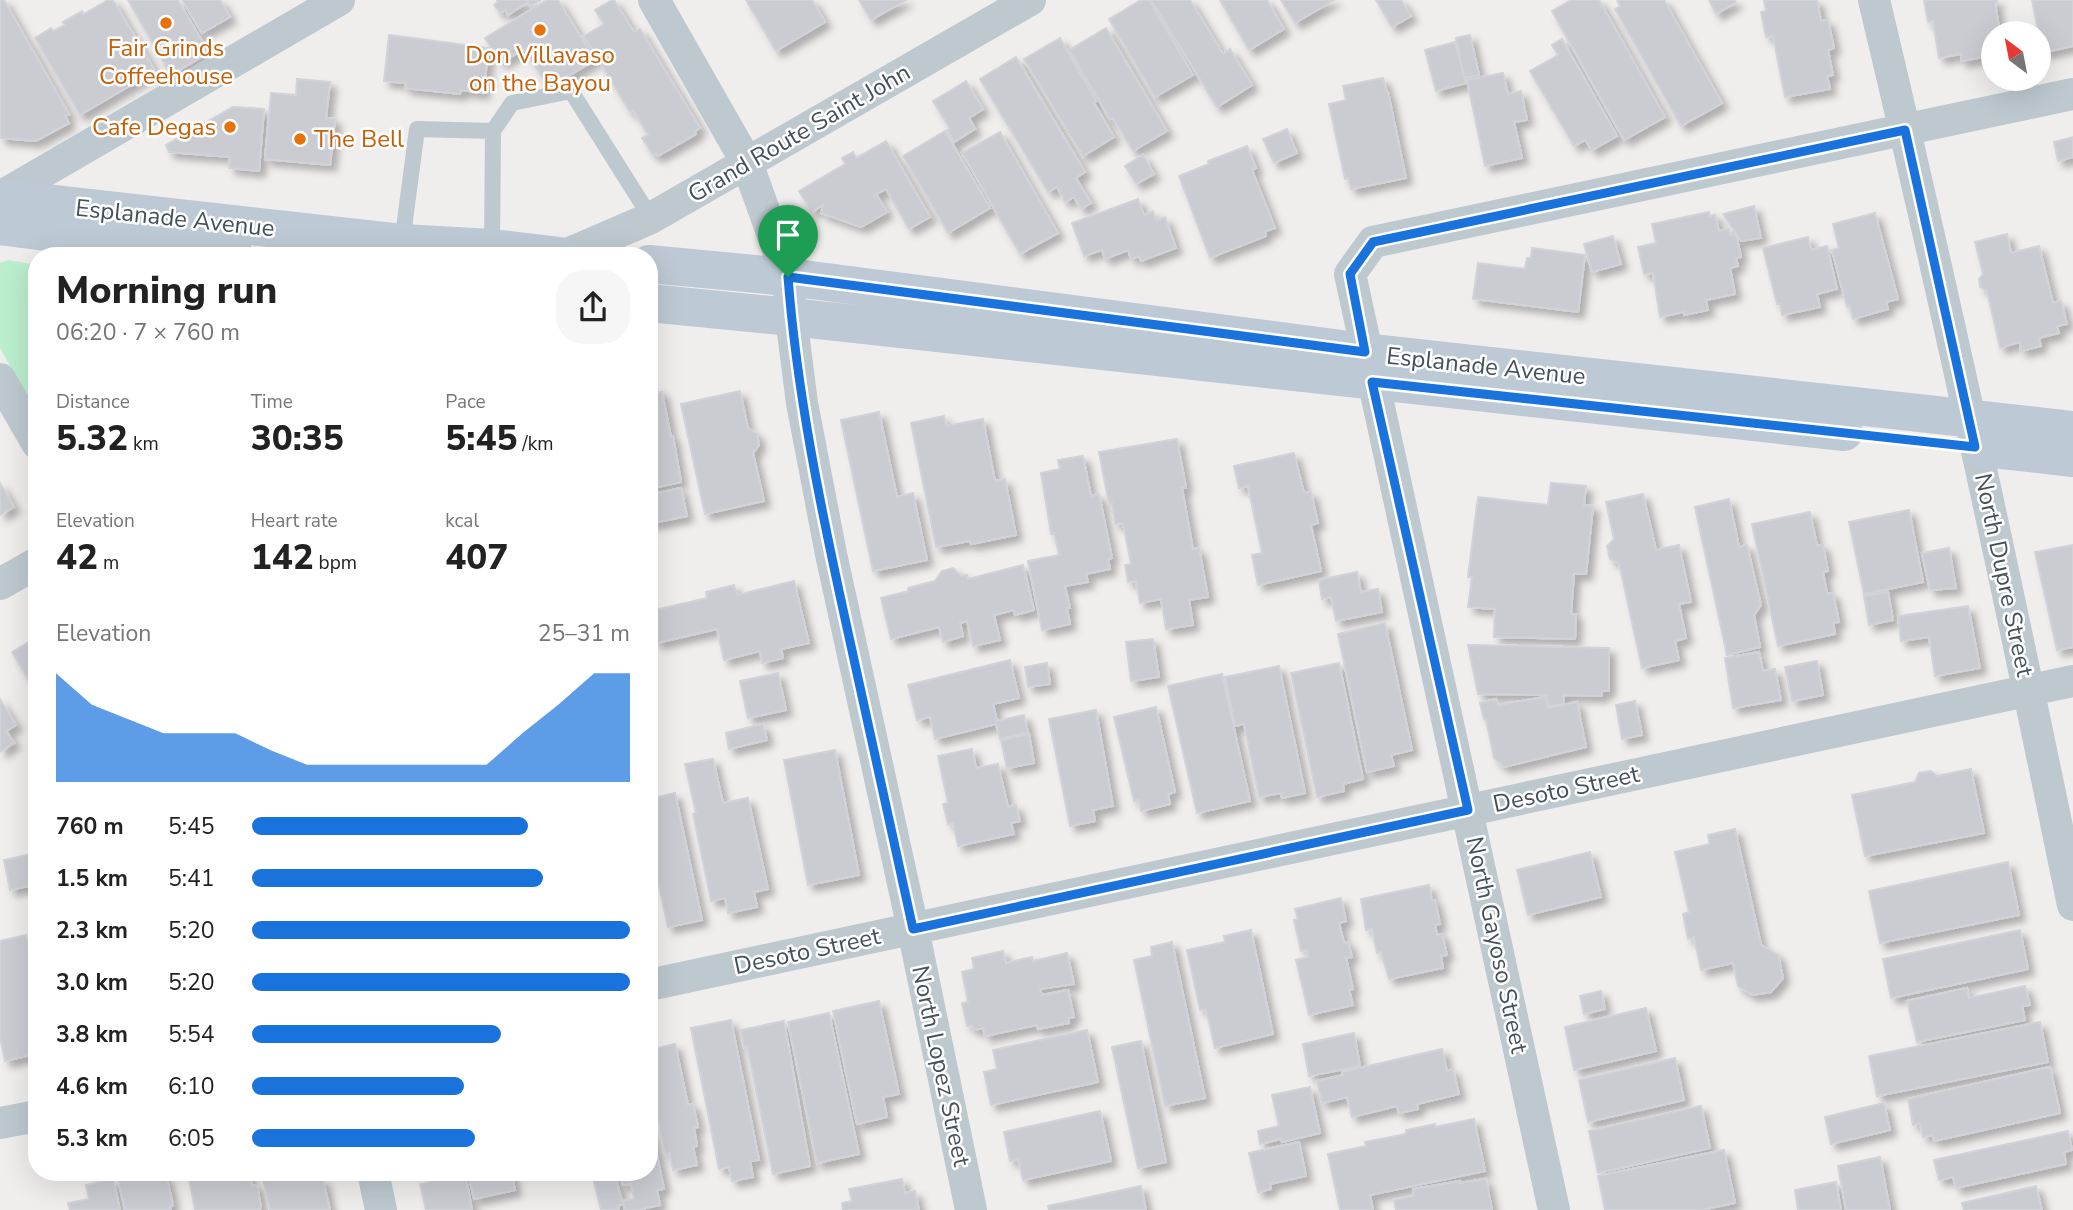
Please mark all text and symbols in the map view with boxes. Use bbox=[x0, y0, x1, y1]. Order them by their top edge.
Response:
marker: Fair Grinds Coffeehouse bbox=[158, 15, 174, 31]
north arrow bbox=[1981, 21, 2051, 91]
map controls bbox=[1981, 21, 2051, 91]
marker: Don Villavaso on the Bayou bbox=[532, 22, 548, 38]
place label: Fair Grinds Coffeehouse bbox=[99, 32, 233, 92]
place label: Don Villavaso on the Bayou bbox=[465, 39, 615, 99]
street label: Grand Route Saint John bbox=[682, 56, 916, 210]
place label: Cafe Degas bbox=[92, 111, 216, 143]
marker: Cafe Degas bbox=[222, 119, 238, 135]
place label: The Bell bbox=[314, 123, 404, 155]
marker: The Bell bbox=[292, 131, 308, 147]
street label: Esplanade Avenue bbox=[74, 192, 276, 244]
pin bbox=[758, 205, 818, 277]
icon: arrive bbox=[769, 216, 807, 254]
text: Morning run bbox=[56, 265, 277, 316]
button: share bbox=[556, 270, 630, 344]
text: 06:20 · 7 × 760 m bbox=[56, 317, 240, 348]
street label: Esplanade Avenue bbox=[1385, 340, 1587, 392]
text: Distance bbox=[56, 389, 130, 415]
text: Time bbox=[251, 389, 293, 415]
text: Pace bbox=[445, 389, 486, 415]
text: 5.32 bbox=[56, 415, 128, 462]
text: 30:35 bbox=[251, 415, 344, 462]
text: 5:45 bbox=[445, 415, 517, 462]
text: km bbox=[128, 431, 159, 457]
text: /km bbox=[517, 431, 553, 457]
street label: North Dupre Street bbox=[1967, 471, 2041, 680]
text: Elevation bbox=[56, 508, 135, 534]
text: Heart rate bbox=[251, 508, 338, 534]
text: kcal bbox=[445, 508, 479, 534]
text: 42 bbox=[56, 534, 98, 581]
text: 142 bbox=[251, 534, 314, 581]
text: 407 bbox=[445, 534, 508, 581]
text: m bbox=[98, 550, 119, 576]
text: bpm bbox=[314, 550, 357, 576]
text: Elevation bbox=[56, 618, 151, 649]
text: 25–31 m bbox=[538, 618, 630, 649]
street label: Desoto Street bbox=[1490, 758, 1643, 820]
text: 760 m bbox=[56, 811, 124, 842]
text: 5:45 bbox=[168, 811, 215, 842]
street label: North Gayoso Street bbox=[1458, 834, 1536, 1057]
text: 1.5 km bbox=[56, 863, 128, 894]
text: 5:41 bbox=[168, 863, 215, 894]
text: 2.3 km bbox=[56, 915, 128, 946]
text: 5:20 bbox=[168, 915, 215, 946]
street label: Desoto Street bbox=[731, 920, 884, 982]
street label: North Lopez Street bbox=[904, 963, 978, 1170]
text: 3.0 km bbox=[56, 967, 128, 998]
text: 5:20 bbox=[168, 967, 215, 998]
text: 3.8 km bbox=[56, 1019, 128, 1050]
text: 5:54 bbox=[168, 1019, 215, 1050]
text: 4.6 km bbox=[56, 1071, 128, 1102]
text: 6:10 bbox=[168, 1071, 215, 1102]
text: 5.3 km bbox=[56, 1123, 128, 1154]
text: 6:05 bbox=[168, 1123, 215, 1154]

